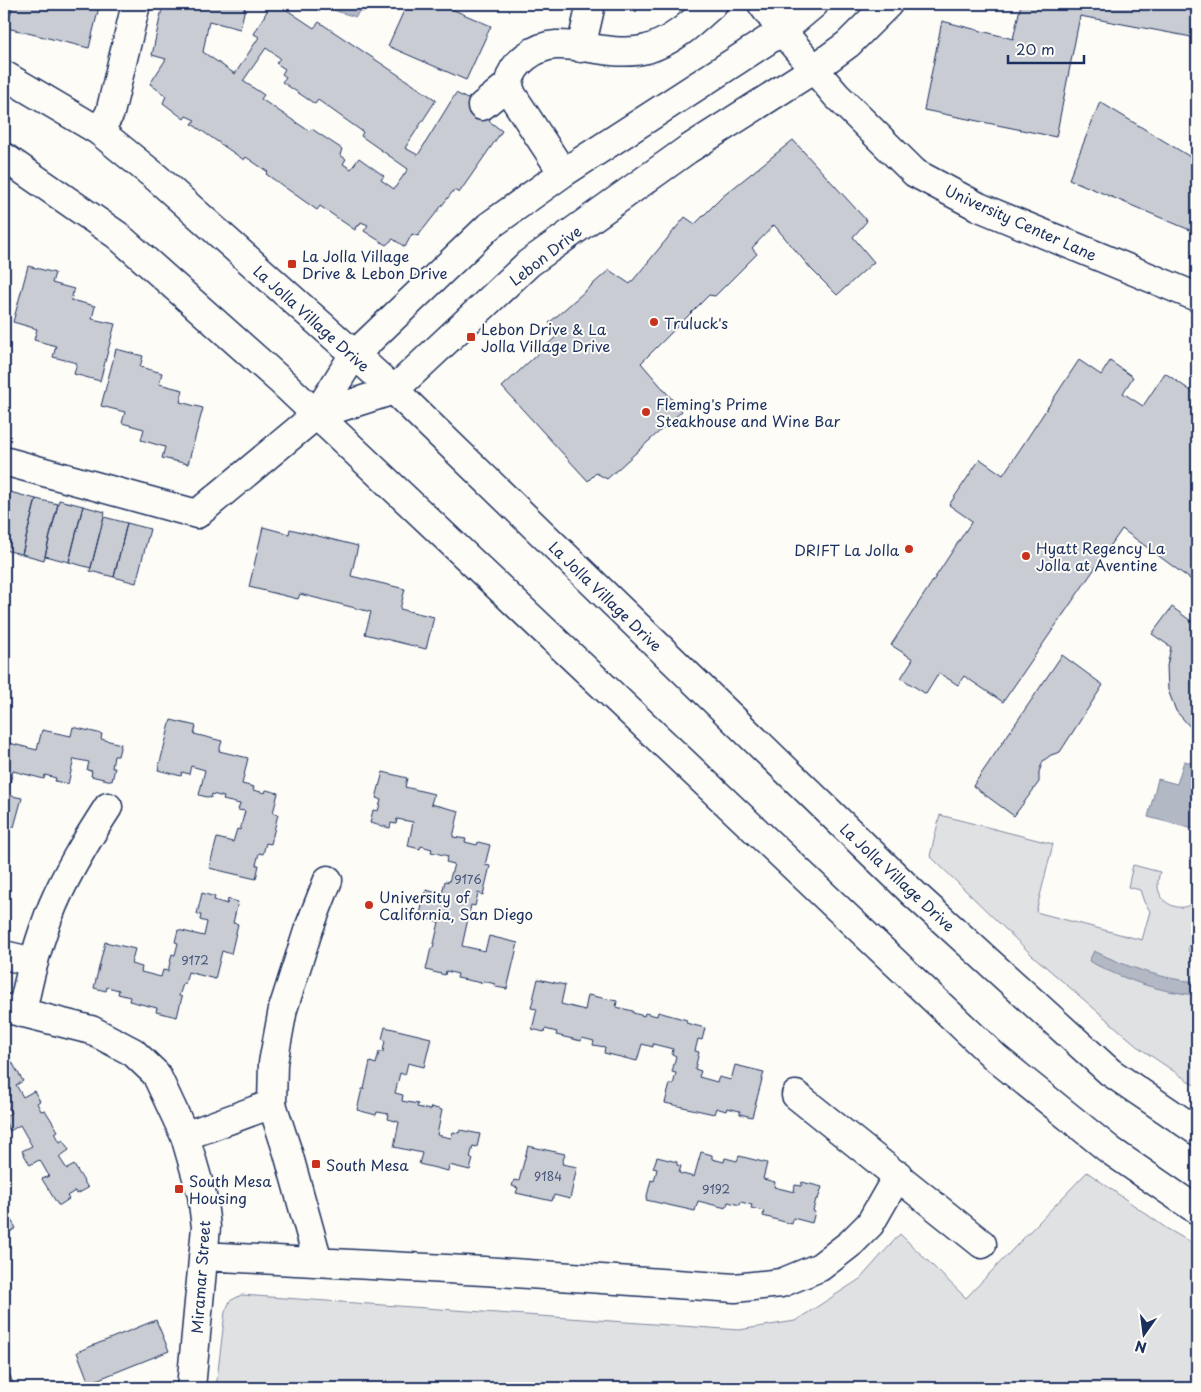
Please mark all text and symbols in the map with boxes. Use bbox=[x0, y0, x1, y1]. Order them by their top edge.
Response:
scale bar bbox=[1008, 32, 1085, 64]
text: 20 m bbox=[1016, 37, 1055, 60]
street label: University Center Lane bbox=[941, 178, 1101, 266]
street label: Lebon Drive bbox=[504, 219, 586, 291]
place label: La Jolla Village Drive & Lebon Drive bbox=[302, 244, 447, 284]
marker: La Jolla Village Drive & Lebon Drive bbox=[286, 258, 298, 270]
street label: La Jolla Village Drive bbox=[249, 259, 375, 377]
place label: Truluck's bbox=[664, 311, 728, 334]
marker: Truluck's bbox=[648, 316, 660, 328]
place label: Lebon Drive & La Jolla Village Drive bbox=[481, 317, 611, 357]
marker: Lebon Drive & La Jolla Village Drive bbox=[465, 331, 477, 343]
place label: Fleming's Prime Steakhouse and Wine Bar bbox=[656, 392, 841, 432]
marker: Fleming's Prime Steakhouse and Wine Bar bbox=[640, 406, 652, 418]
street label: La Jolla Village Drive bbox=[544, 536, 668, 656]
place label: Hyatt Regency La Jolla at Aventine bbox=[1036, 536, 1166, 576]
place label: DRIFT La Jolla bbox=[794, 538, 900, 561]
marker: DRIFT La Jolla bbox=[903, 543, 915, 555]
marker: Hyatt Regency La Jolla at Aventine bbox=[1020, 550, 1032, 562]
street label: La Jolla Village Drive bbox=[835, 817, 961, 937]
house number: 9176 bbox=[454, 870, 482, 888]
place label: University of California, San Diego bbox=[379, 885, 533, 925]
marker: University of California, San Diego bbox=[363, 899, 375, 911]
house number: 9172 bbox=[181, 951, 209, 969]
place label: South Mesa bbox=[326, 1153, 409, 1176]
marker: South Mesa bbox=[310, 1158, 322, 1170]
house number: 9184 bbox=[534, 1167, 562, 1185]
place label: South Mesa Housing bbox=[189, 1169, 272, 1209]
house number: 9192 bbox=[702, 1180, 730, 1198]
marker: South Mesa Housing bbox=[173, 1183, 185, 1195]
street label: Miramar Street bbox=[185, 1220, 215, 1334]
north arrow bbox=[1118, 1310, 1168, 1360]
text: N bbox=[1133, 1336, 1149, 1359]

